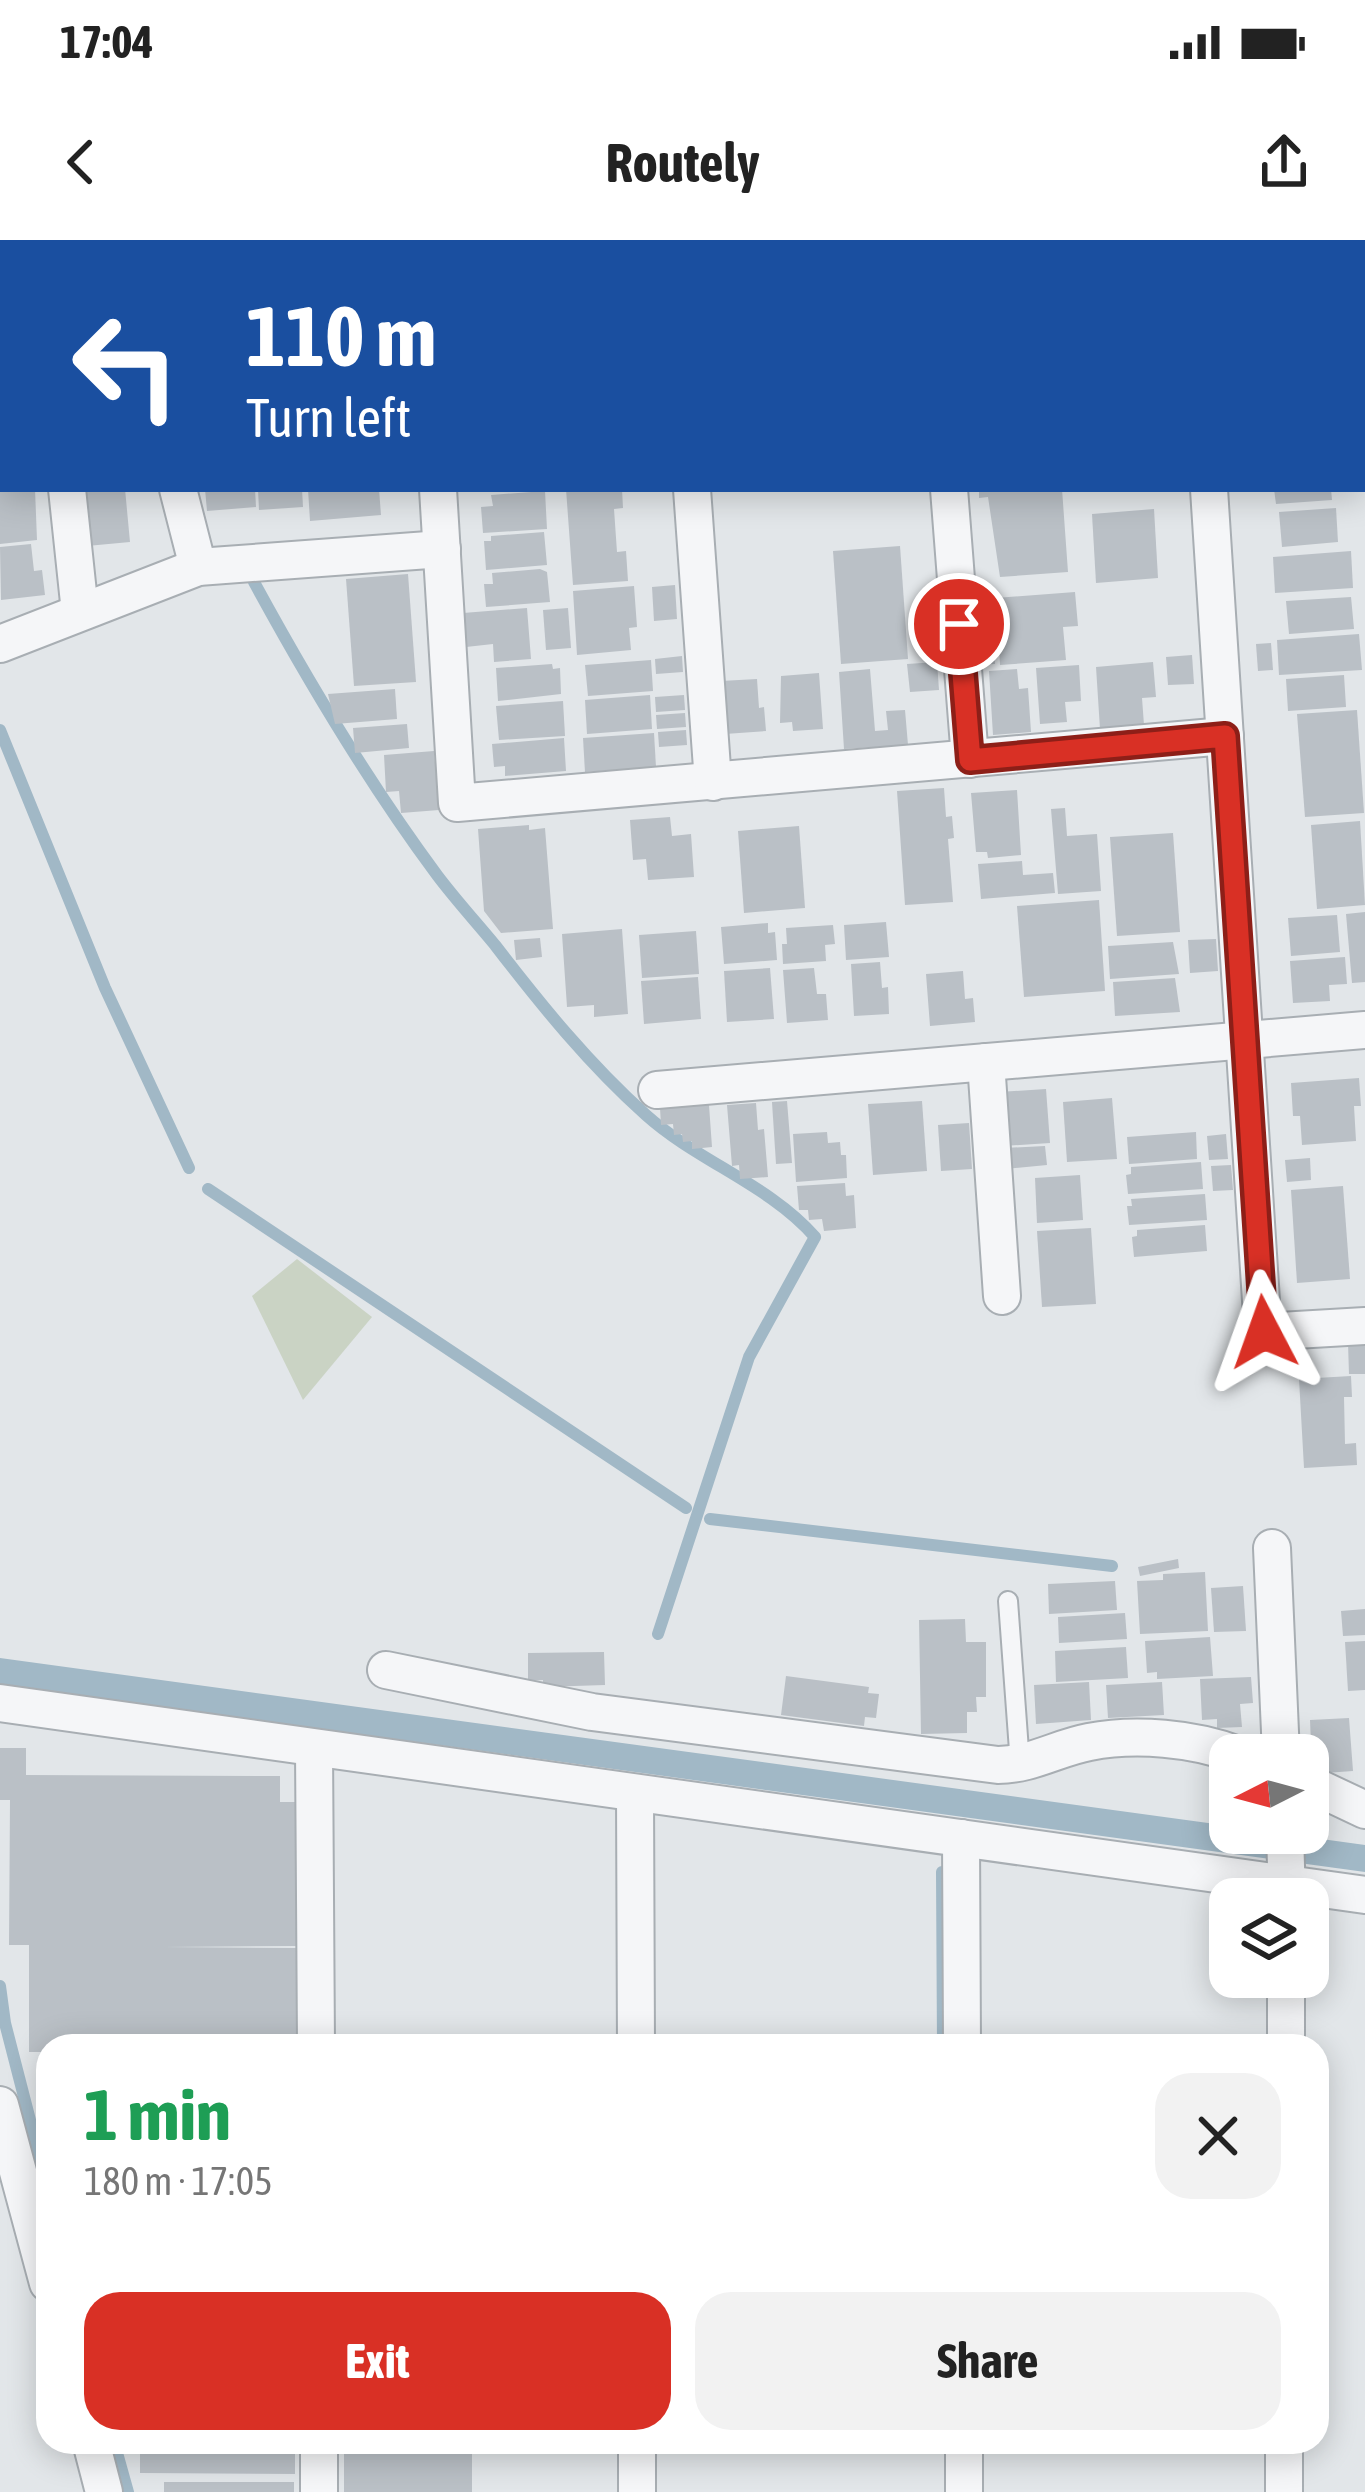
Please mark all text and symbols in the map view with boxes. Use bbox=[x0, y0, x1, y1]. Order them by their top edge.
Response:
text: 17:04 bbox=[60, 16, 154, 68]
icon: back bbox=[48, 129, 114, 195]
icon: share bbox=[1251, 129, 1317, 195]
text: Routely bbox=[605, 132, 760, 193]
icon: left bbox=[48, 288, 204, 444]
text: 110 m bbox=[246, 288, 436, 384]
text: Turn left bbox=[246, 387, 411, 448]
pin bbox=[908, 573, 1010, 675]
icon: arrive bbox=[926, 591, 992, 657]
position arrow bbox=[1201, 1269, 1327, 1395]
north arrow bbox=[1209, 1734, 1329, 1854]
map controls bbox=[1209, 1734, 1329, 1998]
button: layers bbox=[1209, 1878, 1329, 1998]
text: 1 min bbox=[84, 2073, 231, 2155]
button: close bbox=[1155, 2073, 1281, 2199]
text: 180 m · 17:05 bbox=[84, 2159, 273, 2203]
button: Exit bbox=[84, 2292, 671, 2430]
button: Share bbox=[695, 2292, 1281, 2430]

